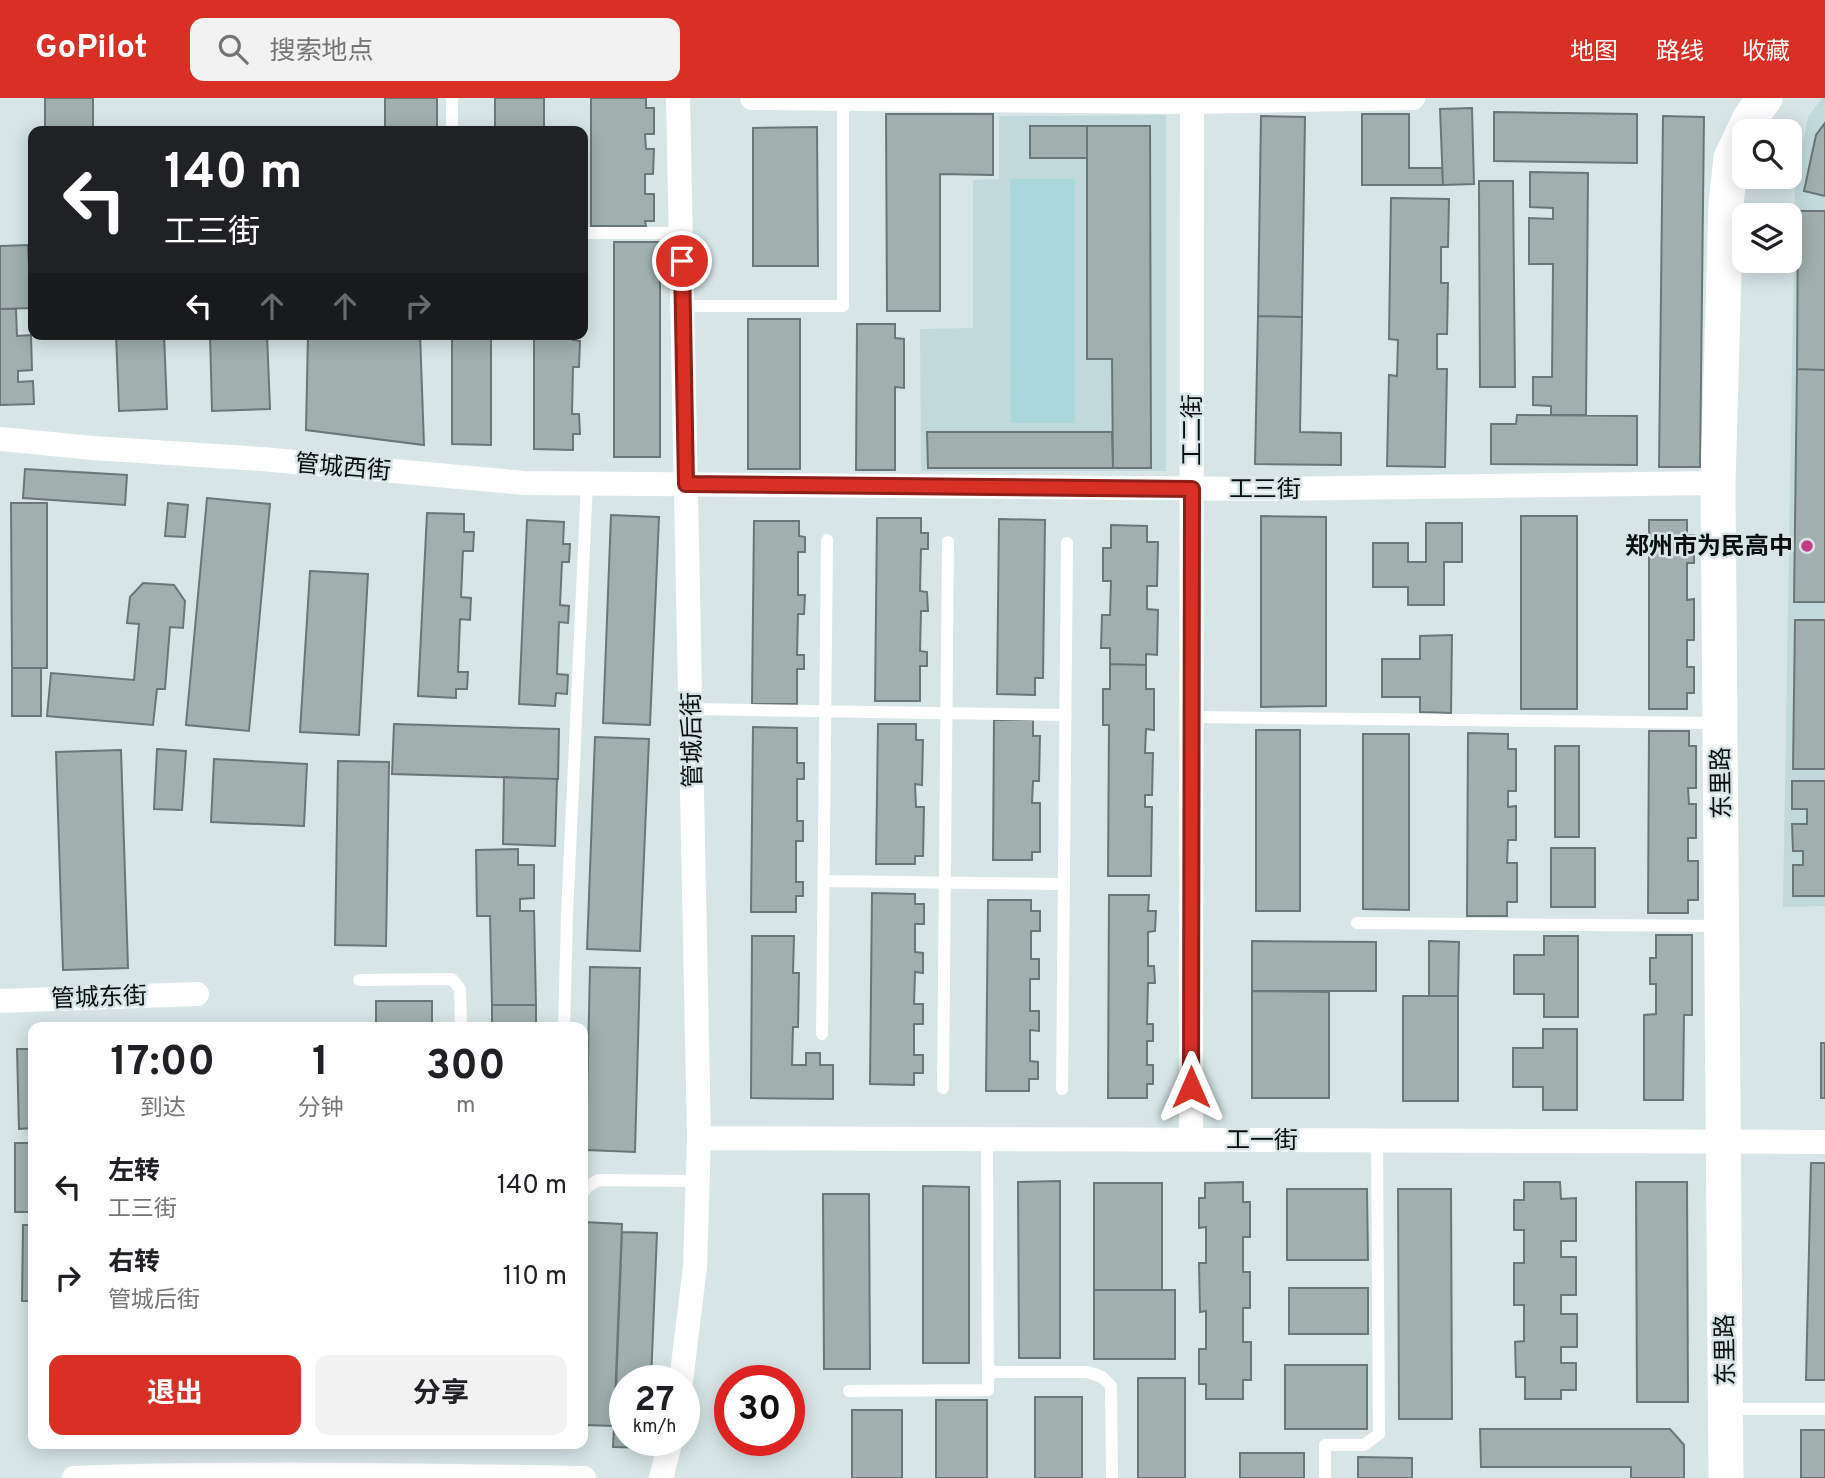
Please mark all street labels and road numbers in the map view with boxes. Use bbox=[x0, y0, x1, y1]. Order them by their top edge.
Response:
street label: 工二街 bbox=[1179, 394, 1209, 466]
street label: 管城西街 bbox=[294, 450, 392, 488]
street label: 工三街 bbox=[1229, 476, 1301, 506]
street label: 管城后街 bbox=[678, 692, 710, 788]
street label: 东里路 bbox=[1707, 747, 1739, 819]
street label: 管城东街 bbox=[51, 982, 148, 1016]
street label: 工一街 bbox=[1226, 1127, 1298, 1157]
street label: 东里路 bbox=[1711, 1314, 1743, 1386]

